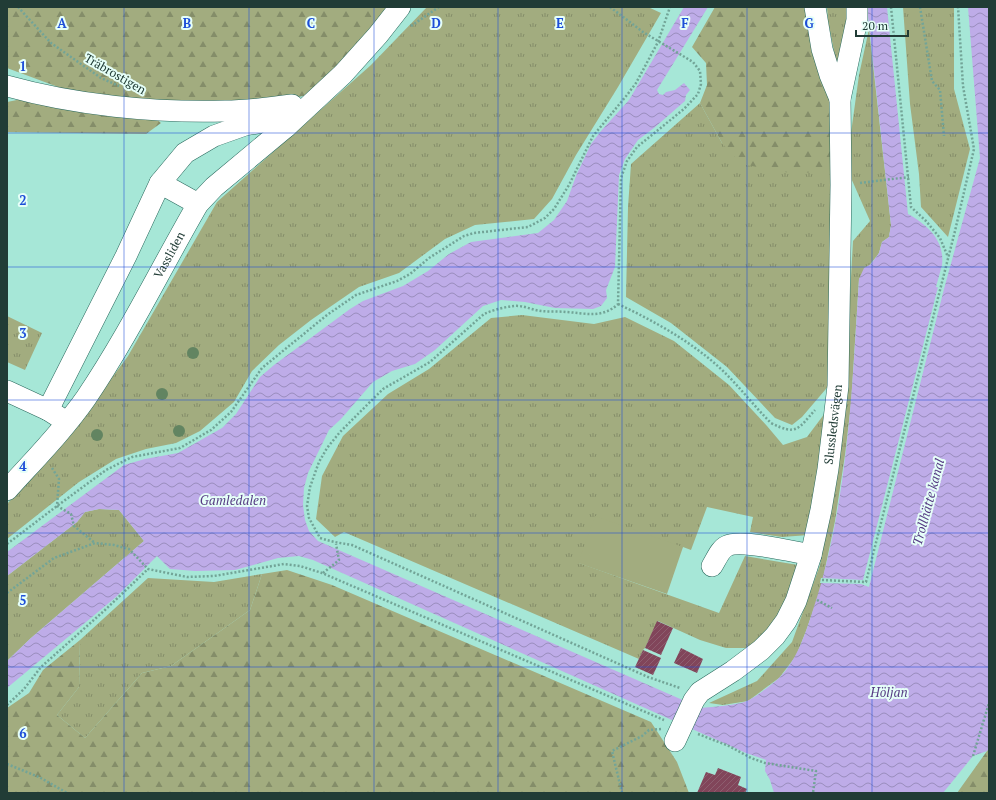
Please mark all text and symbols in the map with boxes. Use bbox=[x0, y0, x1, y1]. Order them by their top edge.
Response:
scale bar bbox=[856, 12, 908, 38]
text: A bbox=[57, 14, 67, 32]
text: B bbox=[183, 14, 191, 32]
text: C bbox=[307, 14, 315, 32]
text: D bbox=[431, 14, 441, 32]
text: E bbox=[556, 14, 564, 32]
text: F bbox=[681, 14, 689, 32]
text: G bbox=[804, 14, 814, 32]
text: 20 m bbox=[862, 18, 889, 33]
street label: Träbrostigen bbox=[82, 50, 149, 97]
text: 1 bbox=[19, 57, 27, 75]
text: 2 bbox=[19, 191, 27, 209]
street label: Vassliden bbox=[150, 229, 188, 281]
text: 3 bbox=[19, 324, 27, 342]
street label: Slussledsvägen bbox=[821, 384, 845, 465]
water label: Trollhätte kanal bbox=[908, 456, 948, 547]
text: 4 bbox=[19, 457, 27, 475]
water label: Gamledalen bbox=[200, 491, 266, 509]
text: 5 bbox=[19, 591, 27, 609]
water label: Höljan bbox=[869, 683, 908, 701]
text: 6 bbox=[19, 724, 27, 742]

